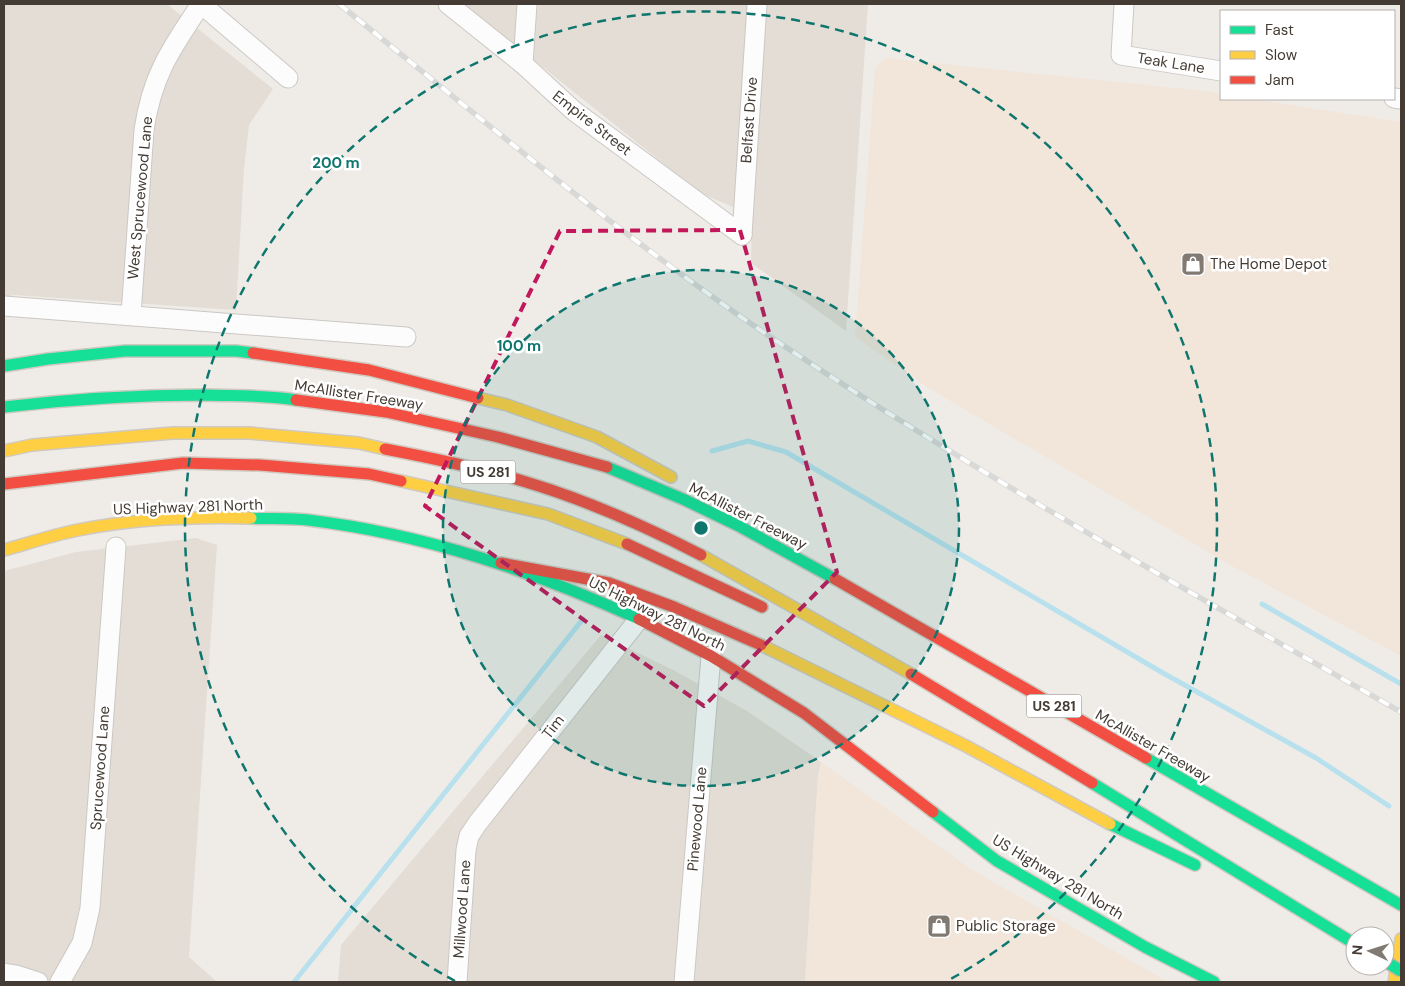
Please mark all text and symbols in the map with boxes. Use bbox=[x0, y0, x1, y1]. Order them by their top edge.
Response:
legend bbox=[1220, 10, 1395, 100]
text: Fast bbox=[1265, 20, 1294, 40]
text: Slow bbox=[1265, 45, 1298, 65]
street label: Teak Lane bbox=[1136, 48, 1206, 78]
text: Jam bbox=[1265, 70, 1294, 90]
street label: Belfast Drive bbox=[736, 76, 762, 164]
street label: Empire Street bbox=[548, 86, 636, 160]
street label: West Sprucewood Lane bbox=[123, 115, 157, 281]
text: 200 m bbox=[312, 153, 360, 173]
shop icon: The Home Depot bbox=[1180, 251, 1206, 277]
place label: The Home Depot bbox=[1210, 254, 1327, 274]
text: 100 m bbox=[497, 336, 541, 356]
street label: McAllister Freeway bbox=[293, 375, 425, 415]
road number: US 281 bbox=[460, 461, 516, 484]
street label: McAllister Freeway bbox=[686, 478, 811, 555]
street label: US Highway 281 North bbox=[113, 494, 263, 520]
centre of rings bbox=[692, 519, 710, 537]
street label: US Highway 281 North bbox=[585, 572, 729, 656]
road number: US 281 bbox=[1026, 694, 1082, 718]
street label: Sprucewood Lane bbox=[86, 705, 114, 831]
street label: McAllister Freeway bbox=[1092, 705, 1215, 787]
street label: Tim bbox=[537, 711, 569, 743]
street label: Pinewood Lane bbox=[682, 766, 712, 872]
street label: US Highway 281 North bbox=[989, 830, 1127, 924]
street label: Millwood Lane bbox=[449, 859, 475, 959]
shop icon: Public Storage bbox=[926, 913, 952, 939]
place label: Public Storage bbox=[956, 916, 1056, 936]
north arrow bbox=[1345, 926, 1395, 976]
text: N bbox=[1348, 944, 1366, 956]

